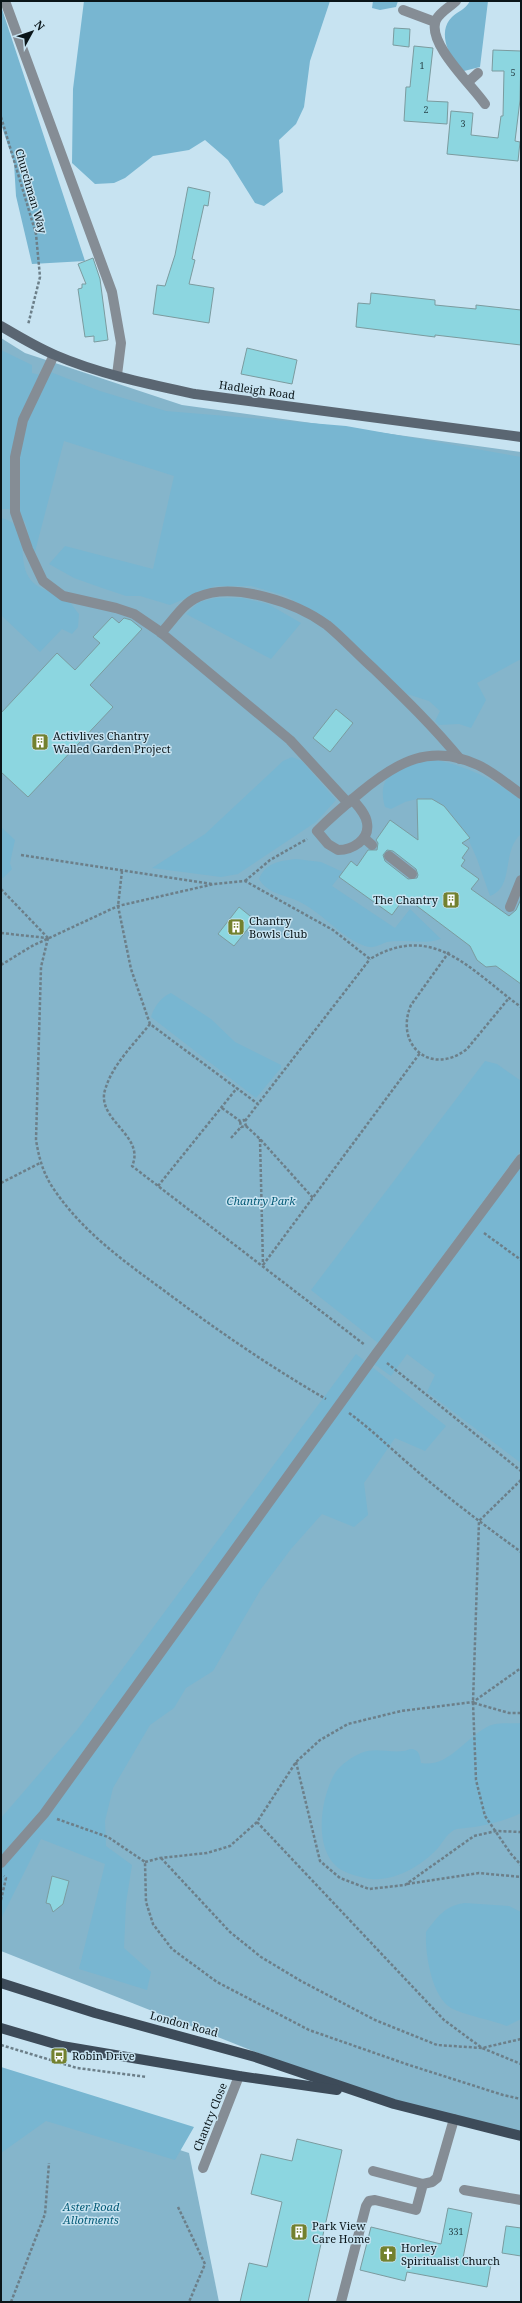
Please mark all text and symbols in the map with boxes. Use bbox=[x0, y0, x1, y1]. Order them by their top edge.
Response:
north arrow bbox=[12, 12, 52, 52]
text: N bbox=[32, 17, 49, 34]
house number: 1 bbox=[419, 59, 425, 72]
house number: 5 bbox=[510, 66, 516, 79]
house number: 2 bbox=[423, 103, 429, 116]
house number: 3 bbox=[460, 117, 466, 130]
street label: Churchman Way bbox=[12, 147, 51, 236]
street label: Hadleigh Road bbox=[218, 377, 296, 402]
place label: Activlives Chantry Walled Garden Project bbox=[53, 728, 171, 756]
building icon: Activlives Chantry Walled Garden Project bbox=[30, 732, 50, 752]
building icon: The Chantry bbox=[441, 890, 461, 910]
place label: The Chantry bbox=[373, 892, 439, 907]
place label: Chantry Bowls Club bbox=[249, 913, 307, 941]
building icon: Chantry Bowls Club bbox=[226, 917, 246, 937]
park label: Chantry Park bbox=[227, 1193, 296, 1208]
street label: London Road bbox=[148, 2007, 220, 2040]
bus stop icon: Robin Drive bbox=[49, 2046, 69, 2066]
place label: Robin Drive bbox=[72, 2048, 135, 2063]
street label: Chantry Close bbox=[189, 2080, 230, 2153]
park label: Aster Road Allotments bbox=[62, 2199, 120, 2227]
place label: Park View Care Home bbox=[312, 2218, 370, 2246]
building icon: Park View Care Home bbox=[289, 2222, 309, 2242]
house number: 331 bbox=[448, 2225, 464, 2238]
place label: Horley Spiritualist Church bbox=[401, 2240, 500, 2268]
church icon: Horley Spiritualist Church bbox=[378, 2244, 398, 2264]

